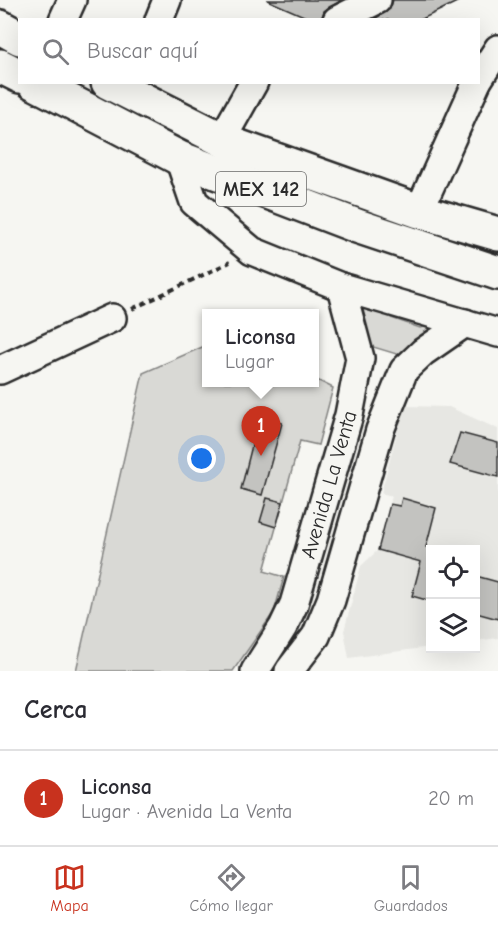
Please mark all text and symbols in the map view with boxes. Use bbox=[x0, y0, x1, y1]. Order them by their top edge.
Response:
search box bbox=[18, 18, 480, 84]
icon: search bbox=[39, 35, 72, 68]
text: Buscar aquí bbox=[87, 38, 198, 64]
road number: MEX 142 bbox=[216, 172, 306, 206]
popup bbox=[202, 309, 319, 387]
text: Liconsa bbox=[225, 324, 296, 350]
text: Lugar bbox=[225, 350, 274, 373]
pin: 1 bbox=[242, 406, 280, 456]
street label: Avenida La Venta bbox=[296, 408, 362, 561]
your location bbox=[187, 444, 216, 473]
map controls bbox=[426, 545, 480, 653]
button: locate bbox=[426, 545, 480, 599]
button: layers bbox=[426, 599, 480, 653]
text: Cerca bbox=[24, 695, 88, 725]
text: Liconsa bbox=[81, 774, 152, 800]
text: 1 bbox=[40, 787, 47, 810]
text: 20 m bbox=[428, 787, 474, 810]
text: Lugar · Avenida La Venta bbox=[81, 800, 292, 823]
tab: Mapa bbox=[50, 861, 89, 915]
tab: Cómo llegar bbox=[189, 861, 273, 915]
tab: Guardados bbox=[374, 861, 448, 915]

